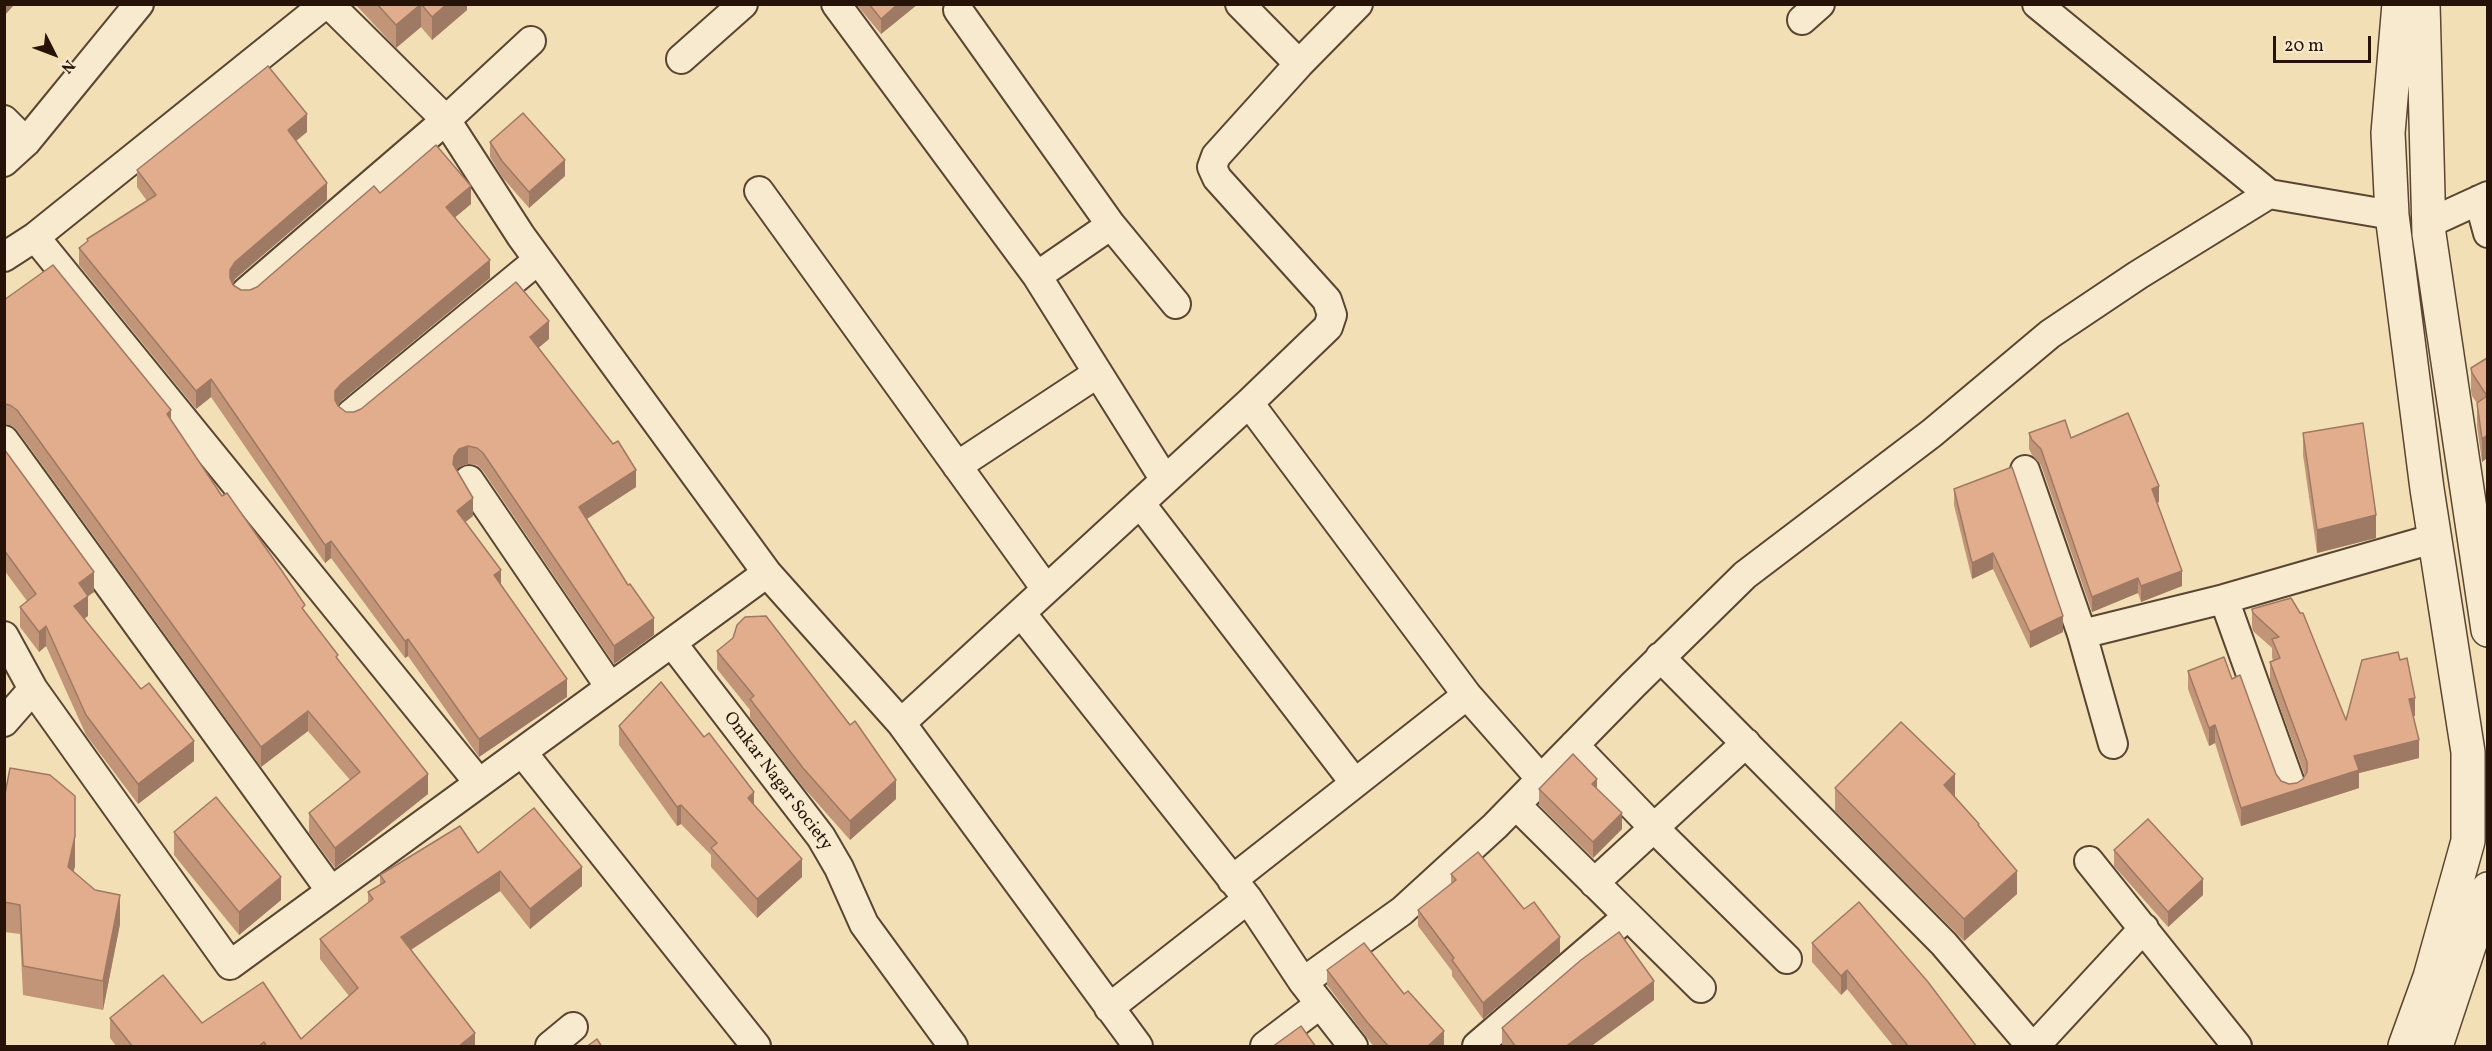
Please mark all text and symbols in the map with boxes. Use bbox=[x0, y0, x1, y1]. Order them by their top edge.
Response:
north arrow bbox=[24, 24, 84, 84]
scale bar bbox=[2276, 24, 2374, 62]
text: 20 m bbox=[2284, 34, 2324, 59]
text: N bbox=[55, 54, 79, 78]
street label: Omkar Nagar Society bbox=[718, 708, 836, 856]

